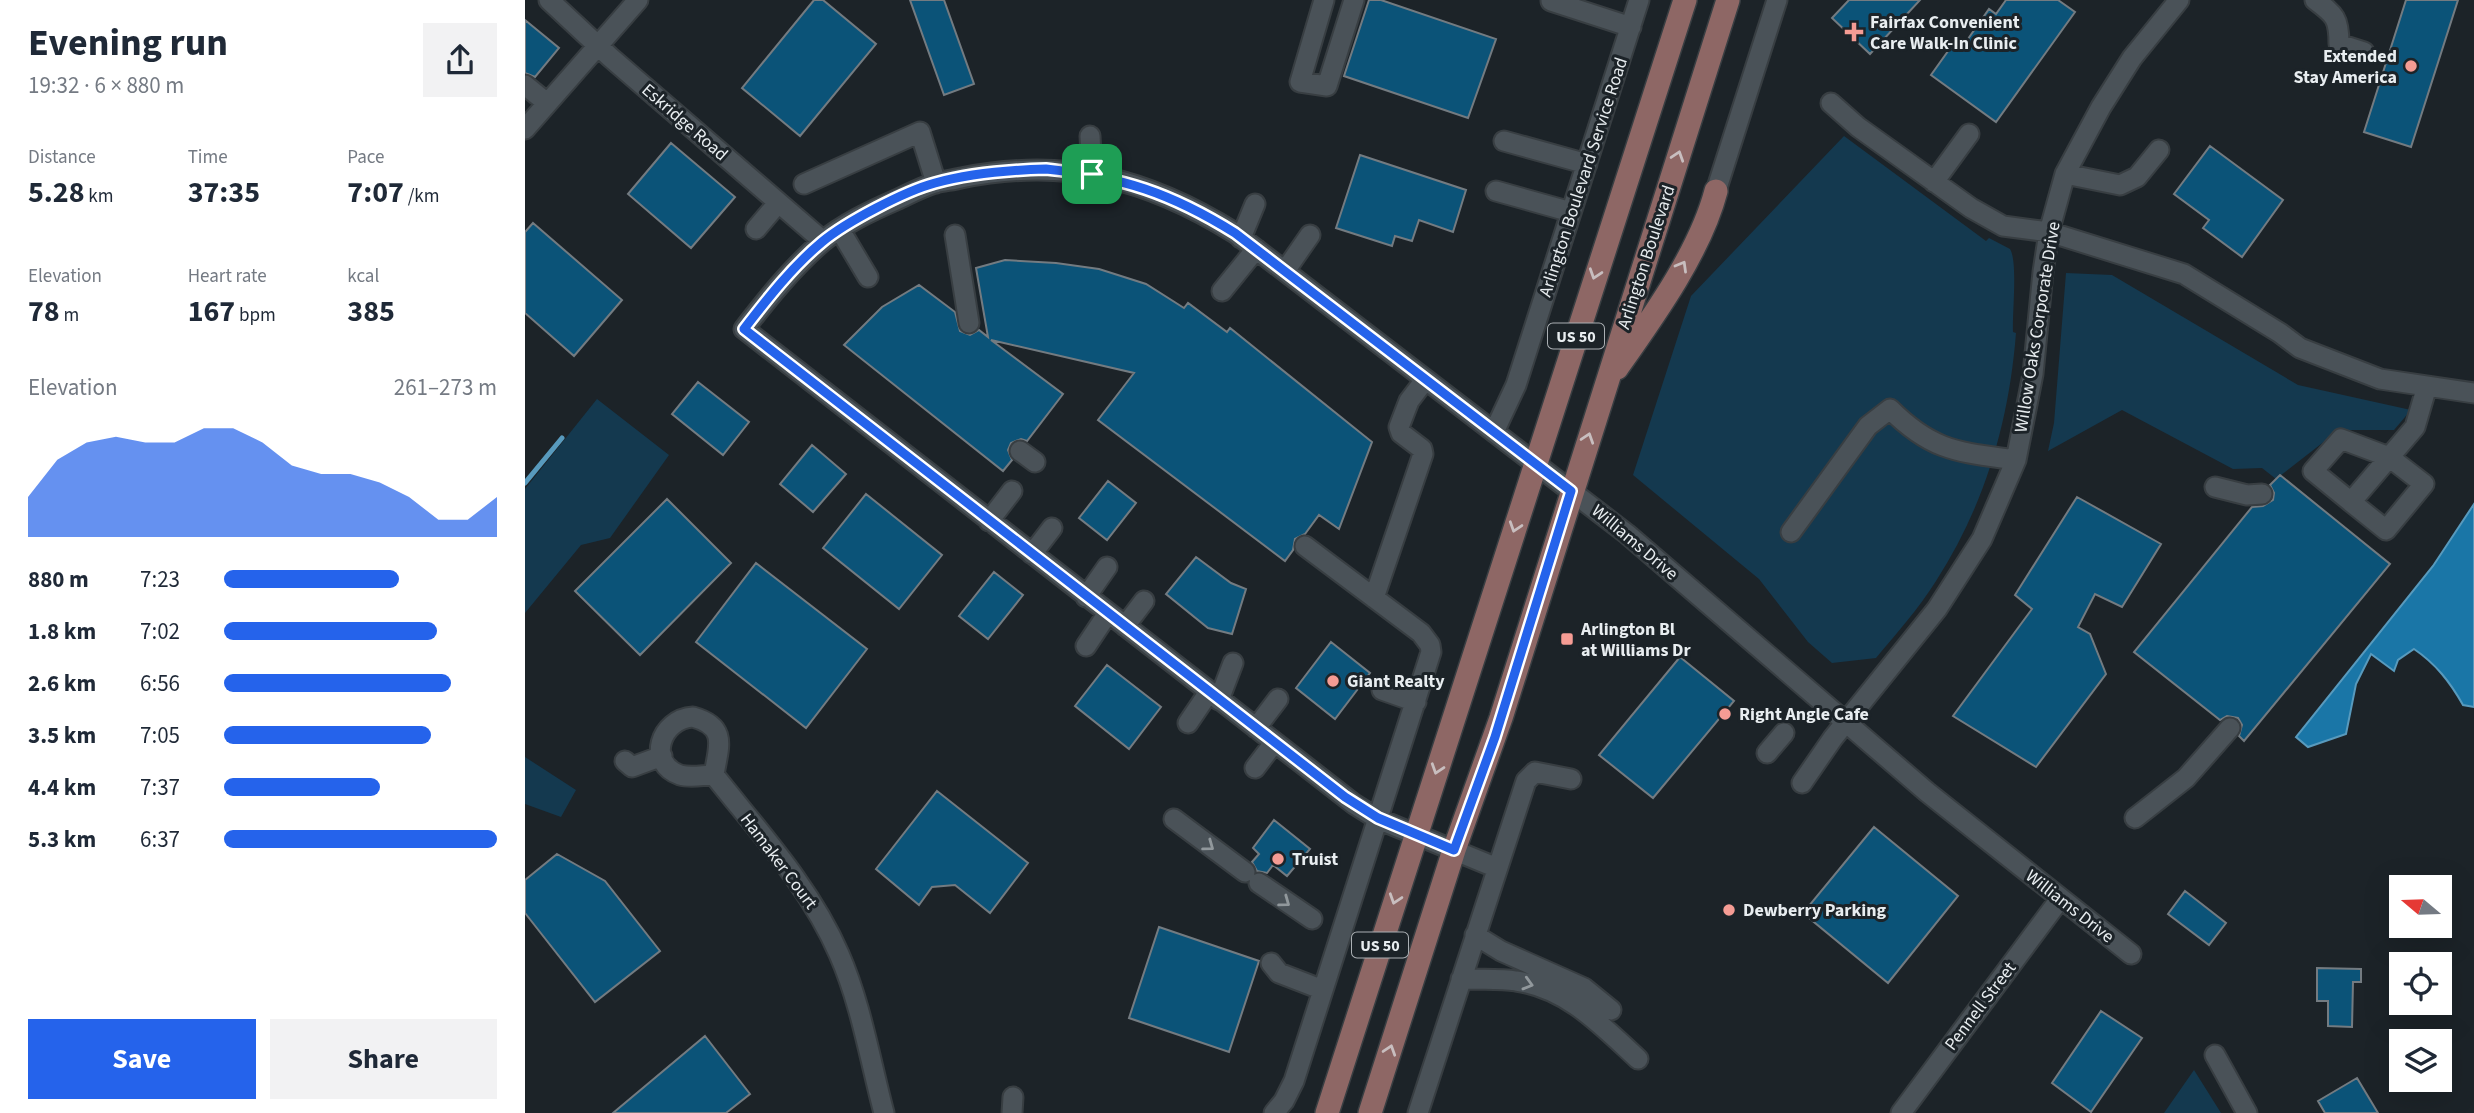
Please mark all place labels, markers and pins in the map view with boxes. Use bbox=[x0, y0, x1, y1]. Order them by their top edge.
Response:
place label: Fairfax Convenient Care Walk-In Clinic bbox=[1870, 10, 2020, 56]
marker: Fairfax Convenient Care Walk-In Clinic bbox=[1844, 22, 1864, 42]
place label: Extended Stay America bbox=[2294, 44, 2397, 90]
marker: Extended Stay America bbox=[2403, 58, 2419, 74]
pin bbox=[1062, 144, 1122, 204]
place label: Arlington Bl at Williams Dr bbox=[1580, 617, 1691, 663]
marker: Arlington Bl at Williams Dr bbox=[1559, 631, 1575, 647]
place label: Giant Realty bbox=[1347, 669, 1445, 694]
marker: Giant Realty bbox=[1325, 673, 1341, 689]
place label: Right Angle Cafe bbox=[1739, 702, 1869, 727]
marker: Right Angle Cafe bbox=[1717, 706, 1733, 722]
place label: Truist bbox=[1292, 847, 1338, 872]
marker: Truist bbox=[1270, 851, 1286, 867]
place label: Dewberry Parking bbox=[1743, 898, 1887, 923]
marker: Dewberry Parking bbox=[1721, 902, 1737, 918]

